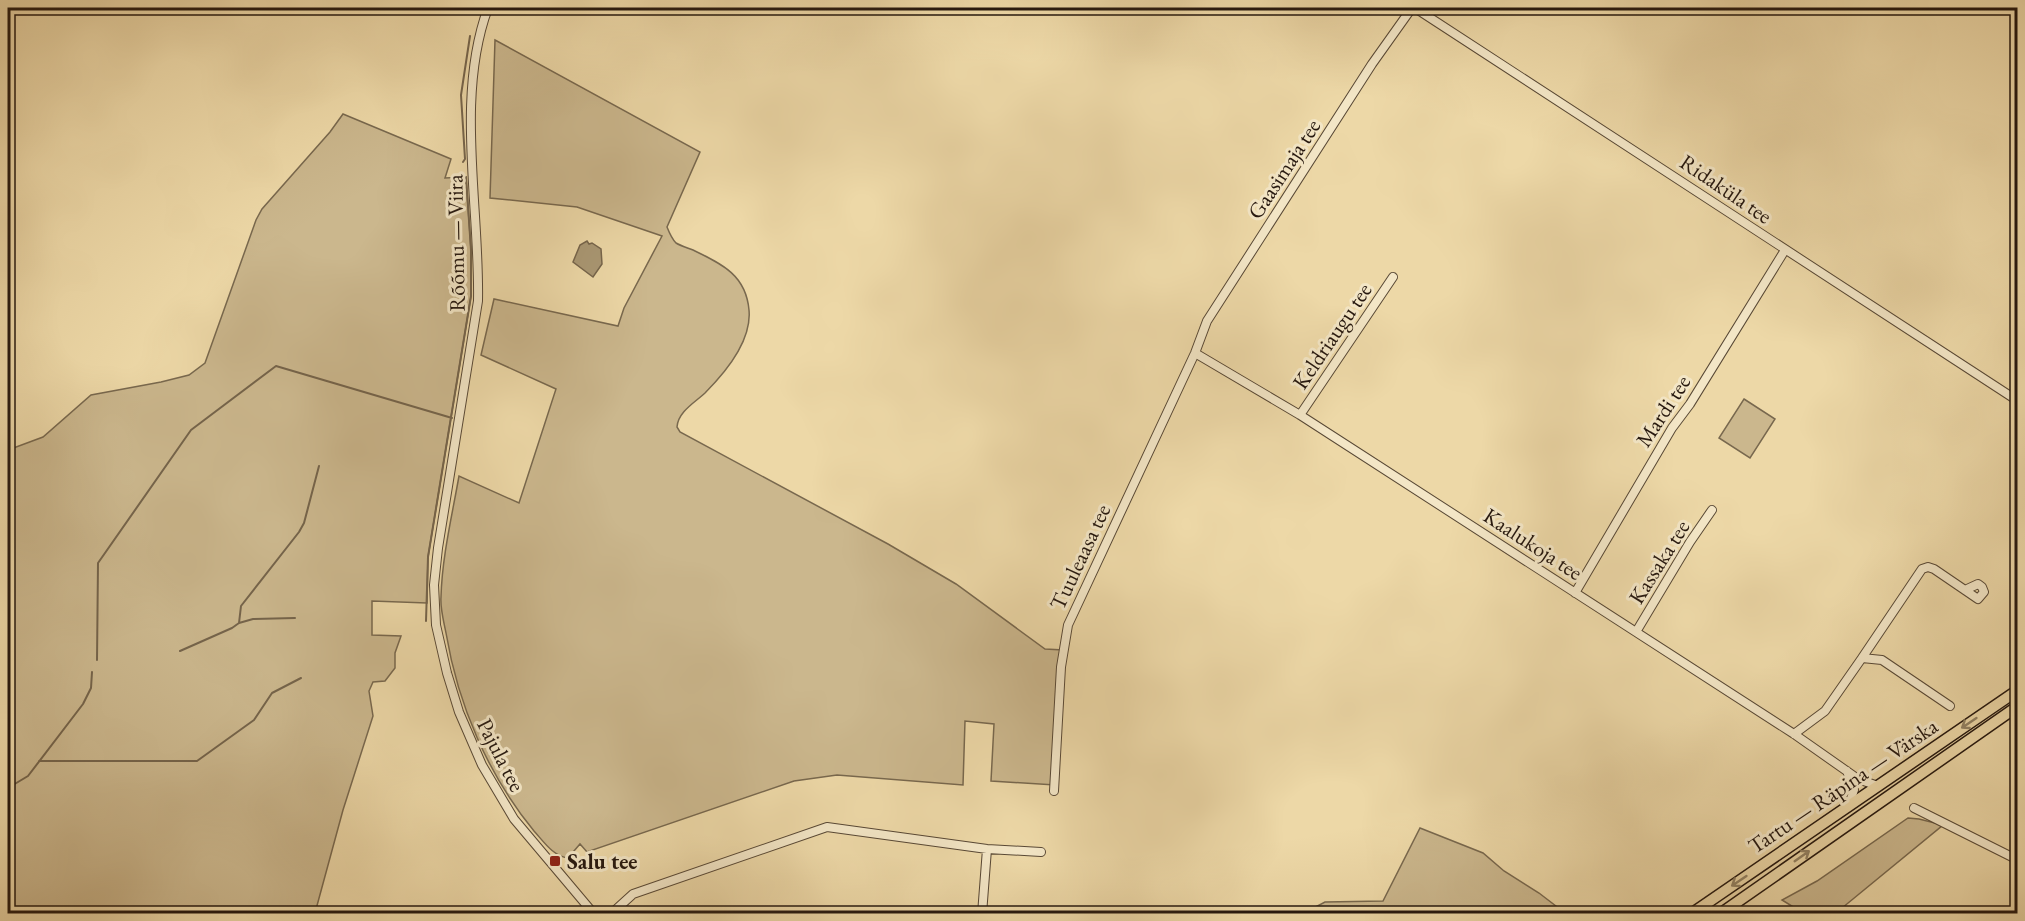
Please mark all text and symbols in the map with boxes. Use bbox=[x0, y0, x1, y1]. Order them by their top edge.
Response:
street label: Gaasimaja tee bbox=[1241, 113, 1327, 225]
street label: Ridaküla tee bbox=[1674, 148, 1778, 231]
street label: Rõõmu — Viira bbox=[440, 174, 472, 312]
street label: Keldriaugu tee bbox=[1286, 277, 1379, 395]
street label: Mardi tee bbox=[1629, 369, 1697, 453]
street label: Tuuleaasa tee bbox=[1043, 499, 1117, 615]
street label: Kaalukoja tee bbox=[1478, 501, 1588, 587]
street label: Kassaka tee bbox=[1622, 514, 1696, 610]
street label: Tartu — Räpina — Värska bbox=[1742, 711, 1944, 860]
street label: Pajula tee bbox=[470, 713, 532, 797]
one-way arrow bbox=[1962, 717, 1978, 729]
place label: Salu tee bbox=[567, 847, 638, 876]
one-way arrow bbox=[1793, 850, 1810, 862]
marker: Salu tee bbox=[548, 854, 562, 868]
one-way arrow bbox=[1731, 875, 1748, 887]

